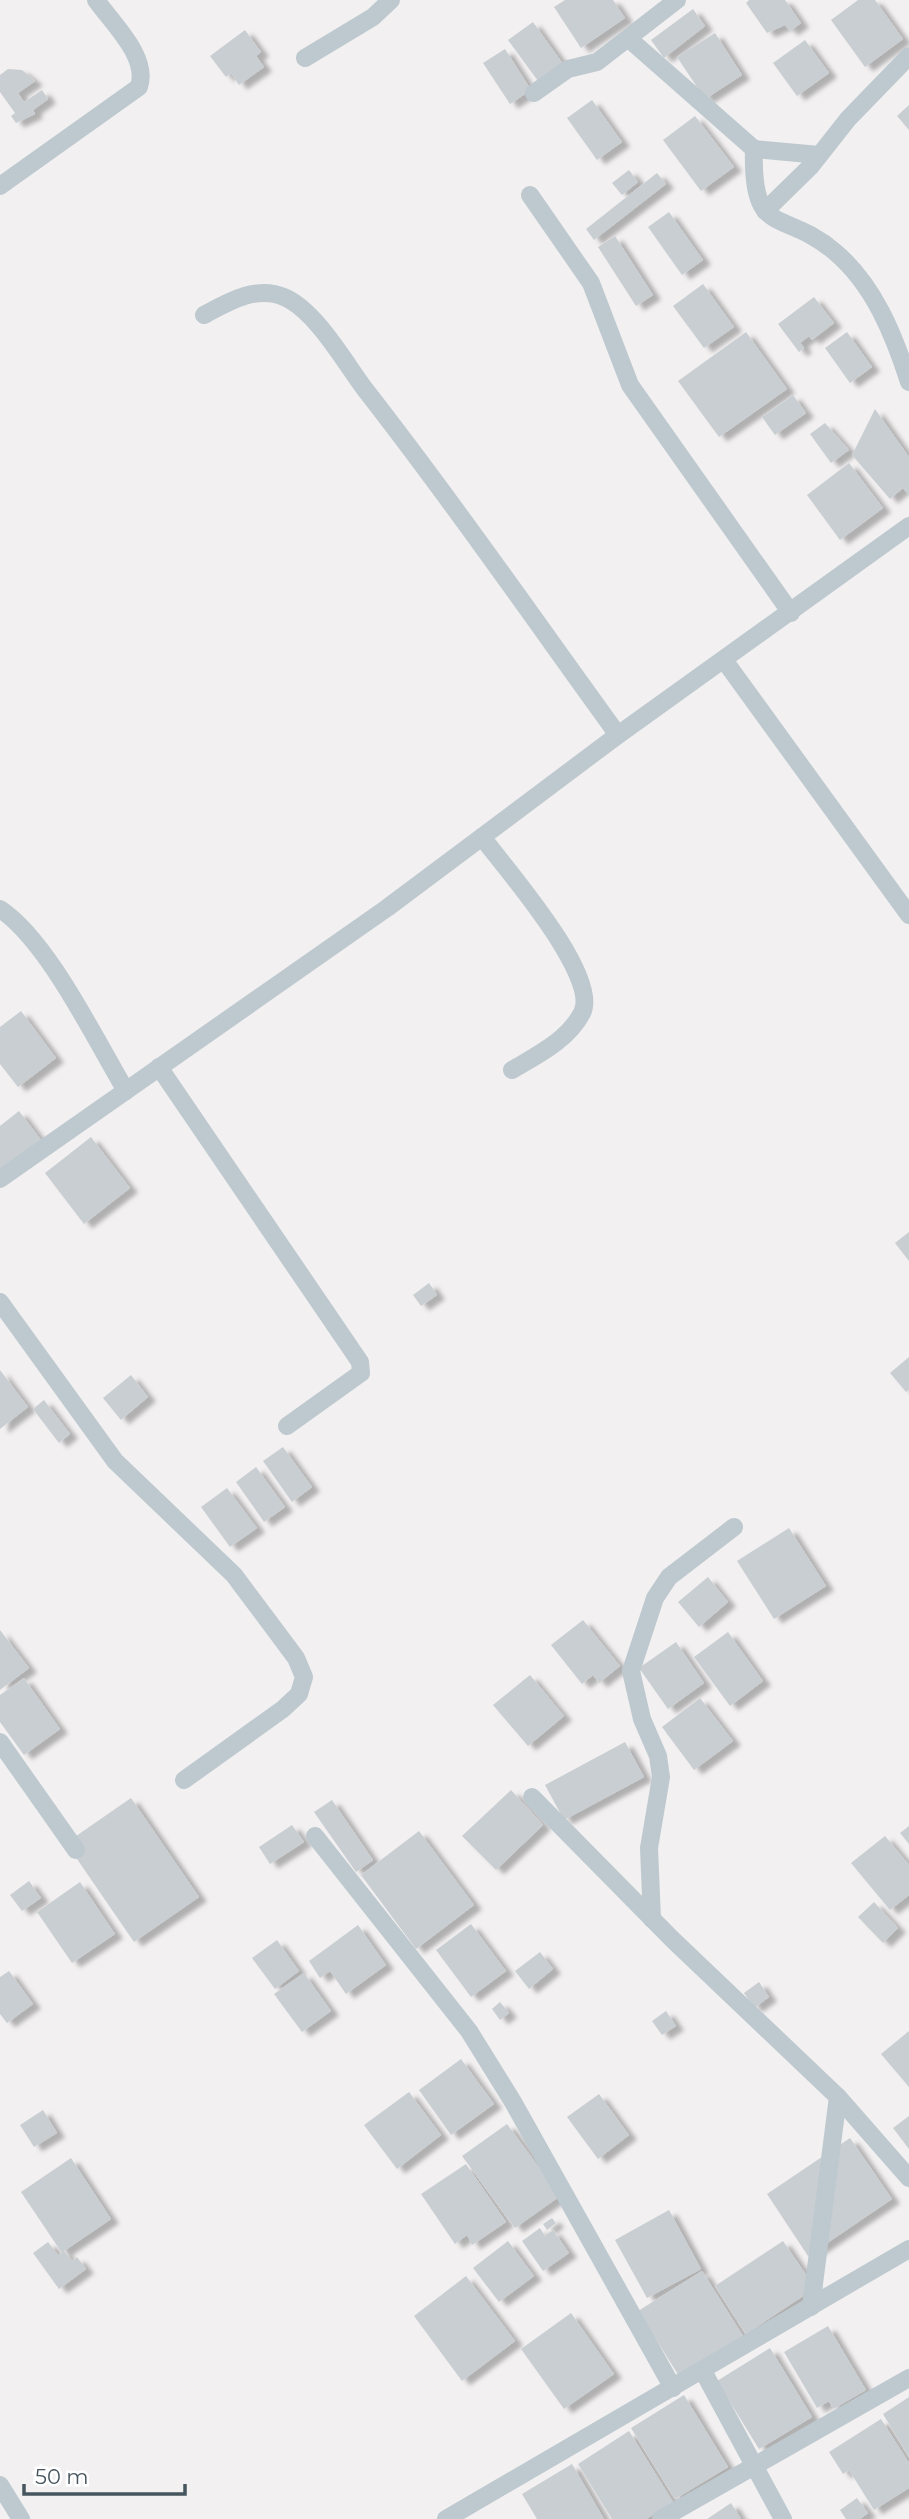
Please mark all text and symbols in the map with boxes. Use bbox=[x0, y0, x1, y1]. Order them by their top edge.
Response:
scale bar bbox=[24, 2452, 186, 2496]
text: 50 m bbox=[35, 2464, 89, 2489]

